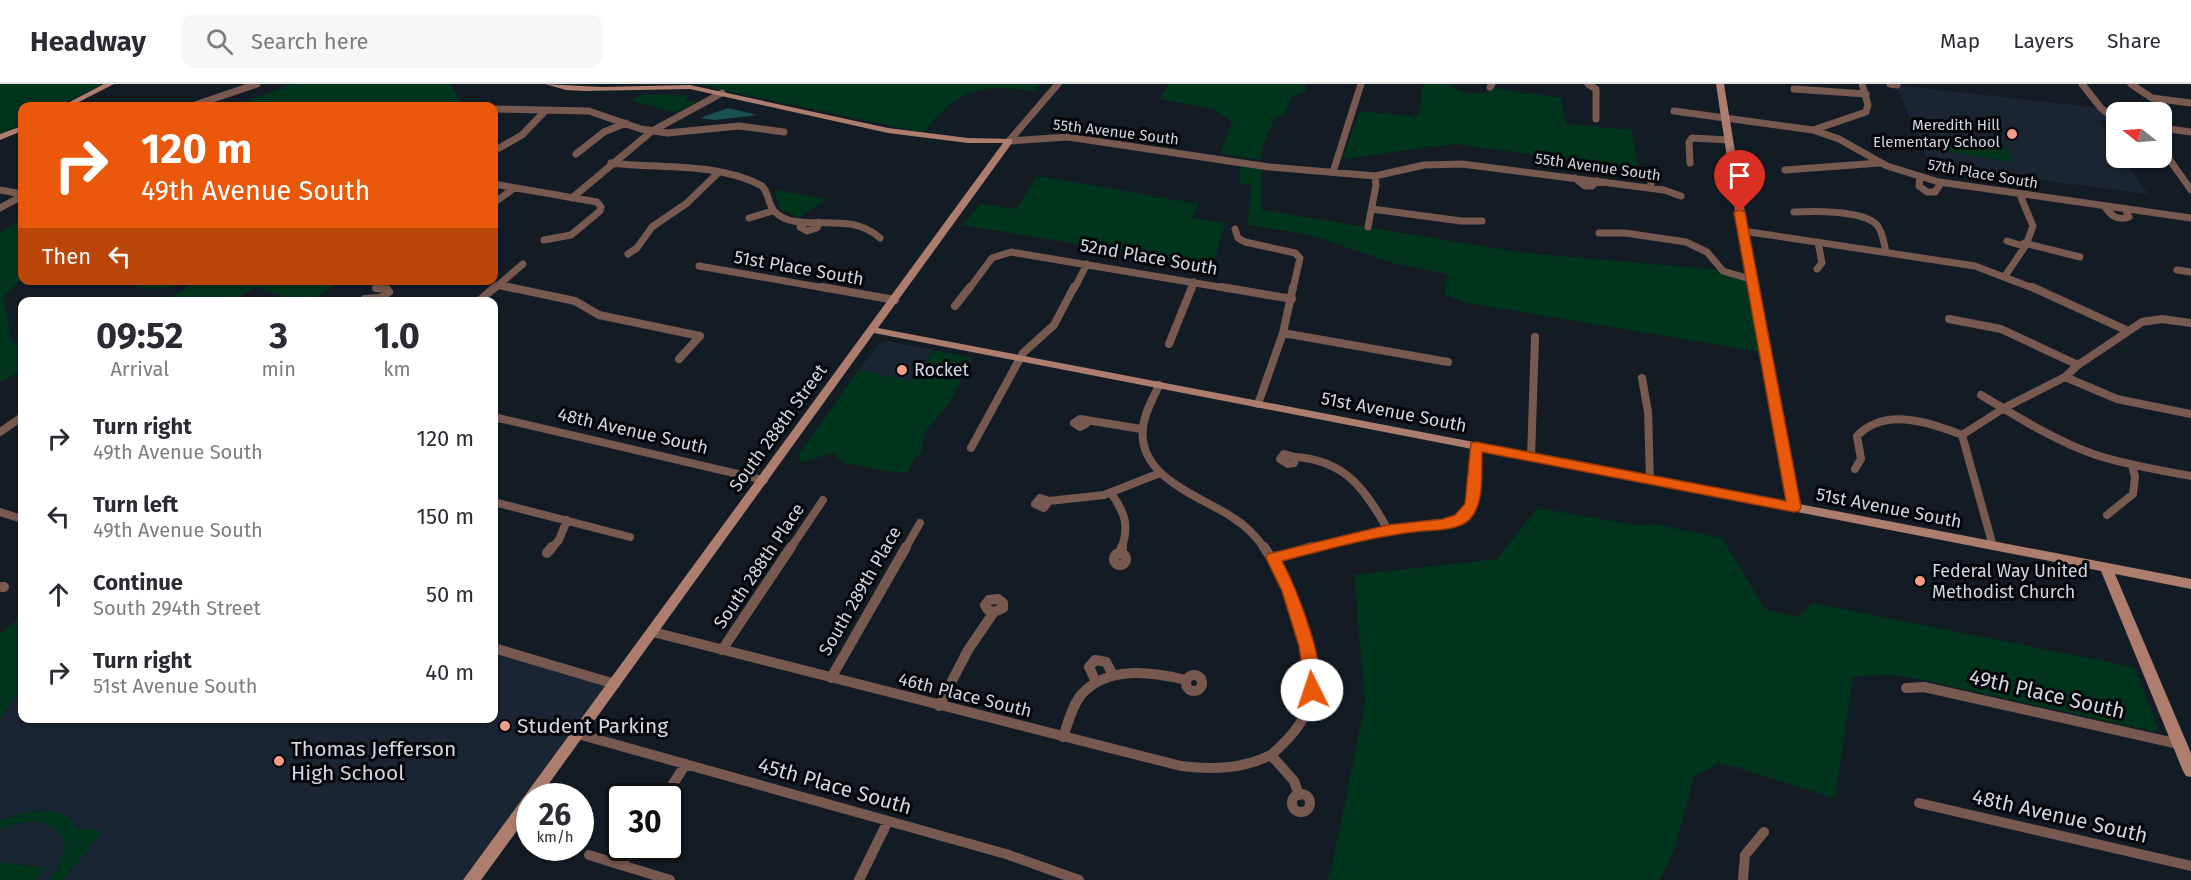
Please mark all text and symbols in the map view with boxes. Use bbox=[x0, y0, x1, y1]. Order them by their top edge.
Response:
search box bbox=[182, 14, 602, 68]
text: Headway bbox=[30, 25, 146, 58]
icon: search bbox=[203, 25, 236, 58]
text: Search here bbox=[251, 28, 369, 55]
text: Map bbox=[1940, 28, 1980, 54]
text: Layers bbox=[2013, 28, 2074, 54]
text: Share bbox=[2107, 28, 2161, 54]
north arrow bbox=[2106, 102, 2172, 168]
map controls bbox=[2106, 102, 2172, 168]
street label: 55th Avenue South bbox=[1052, 115, 1180, 149]
place label: Meredith Hill Elementary School bbox=[1873, 116, 2001, 151]
text: 120 m bbox=[141, 124, 252, 174]
icon: right bbox=[42, 126, 120, 204]
marker: Meredith Hill Elementary School bbox=[2005, 127, 2019, 141]
street label: 55th Avenue South bbox=[1534, 149, 1662, 185]
pin bbox=[1714, 150, 1765, 212]
street label: 57th Place South bbox=[1926, 155, 2040, 193]
icon: arrive bbox=[1723, 159, 1756, 192]
text: 49th Avenue South bbox=[141, 175, 370, 207]
street label: 52nd Place South bbox=[1078, 234, 1220, 280]
icon: left bbox=[103, 240, 136, 273]
text: Then bbox=[42, 243, 91, 270]
street label: 51st Place South bbox=[732, 246, 866, 290]
text: 09:52 bbox=[96, 314, 183, 358]
text: 3 bbox=[269, 314, 288, 358]
text: 1.0 bbox=[374, 314, 420, 358]
text: Arrival bbox=[110, 357, 169, 381]
text: min bbox=[261, 357, 296, 381]
text: km bbox=[383, 357, 411, 381]
place label: Rocket bbox=[914, 359, 970, 381]
street label: South 288th Street bbox=[724, 360, 832, 496]
marker: Rocket bbox=[895, 363, 909, 377]
street label: 51st Avenue South bbox=[1319, 387, 1469, 437]
street label: 48th Avenue South bbox=[556, 403, 710, 459]
text: Turn right bbox=[93, 413, 192, 440]
icon: right bbox=[42, 422, 75, 455]
text: 120 m bbox=[417, 425, 474, 452]
text: 49th Avenue South bbox=[93, 440, 263, 464]
street label: 51st Avenue South bbox=[1814, 483, 1964, 533]
text: Turn left bbox=[93, 491, 178, 518]
street label: South 288th Place bbox=[709, 499, 809, 633]
icon: left bbox=[42, 500, 75, 533]
text: 150 m bbox=[416, 503, 474, 530]
text: 49th Avenue South bbox=[93, 518, 263, 542]
street label: South 289th Place bbox=[814, 522, 906, 660]
place label: Federal Way United Methodist Church bbox=[1932, 560, 2088, 603]
text: Continue bbox=[93, 569, 183, 596]
marker: Federal Way United Methodist Church bbox=[1913, 574, 1927, 588]
icon: ahead bbox=[42, 578, 75, 611]
text: 50 m bbox=[426, 581, 474, 608]
text: South 294th Street bbox=[93, 596, 261, 620]
text: Turn right bbox=[93, 647, 192, 674]
icon: right bbox=[42, 656, 75, 689]
position arrow bbox=[1280, 658, 1344, 722]
text: 40 m bbox=[425, 659, 474, 686]
street label: 49th Place South bbox=[1967, 663, 2127, 725]
street label: 46th Place South bbox=[896, 668, 1034, 722]
text: 51st Avenue South bbox=[93, 674, 257, 698]
place label: Student Parking bbox=[517, 713, 668, 739]
marker: Student Parking bbox=[498, 719, 512, 733]
place label: Thomas Jefferson High School bbox=[291, 736, 456, 786]
street label: 45th Place South bbox=[755, 752, 915, 820]
marker: Thomas Jefferson High School bbox=[272, 754, 286, 768]
speed limit sign: 30 bbox=[606, 783, 684, 861]
street label: 48th Avenue South bbox=[1970, 783, 2150, 849]
text: 26 bbox=[539, 797, 571, 833]
text: km/h bbox=[536, 828, 574, 846]

